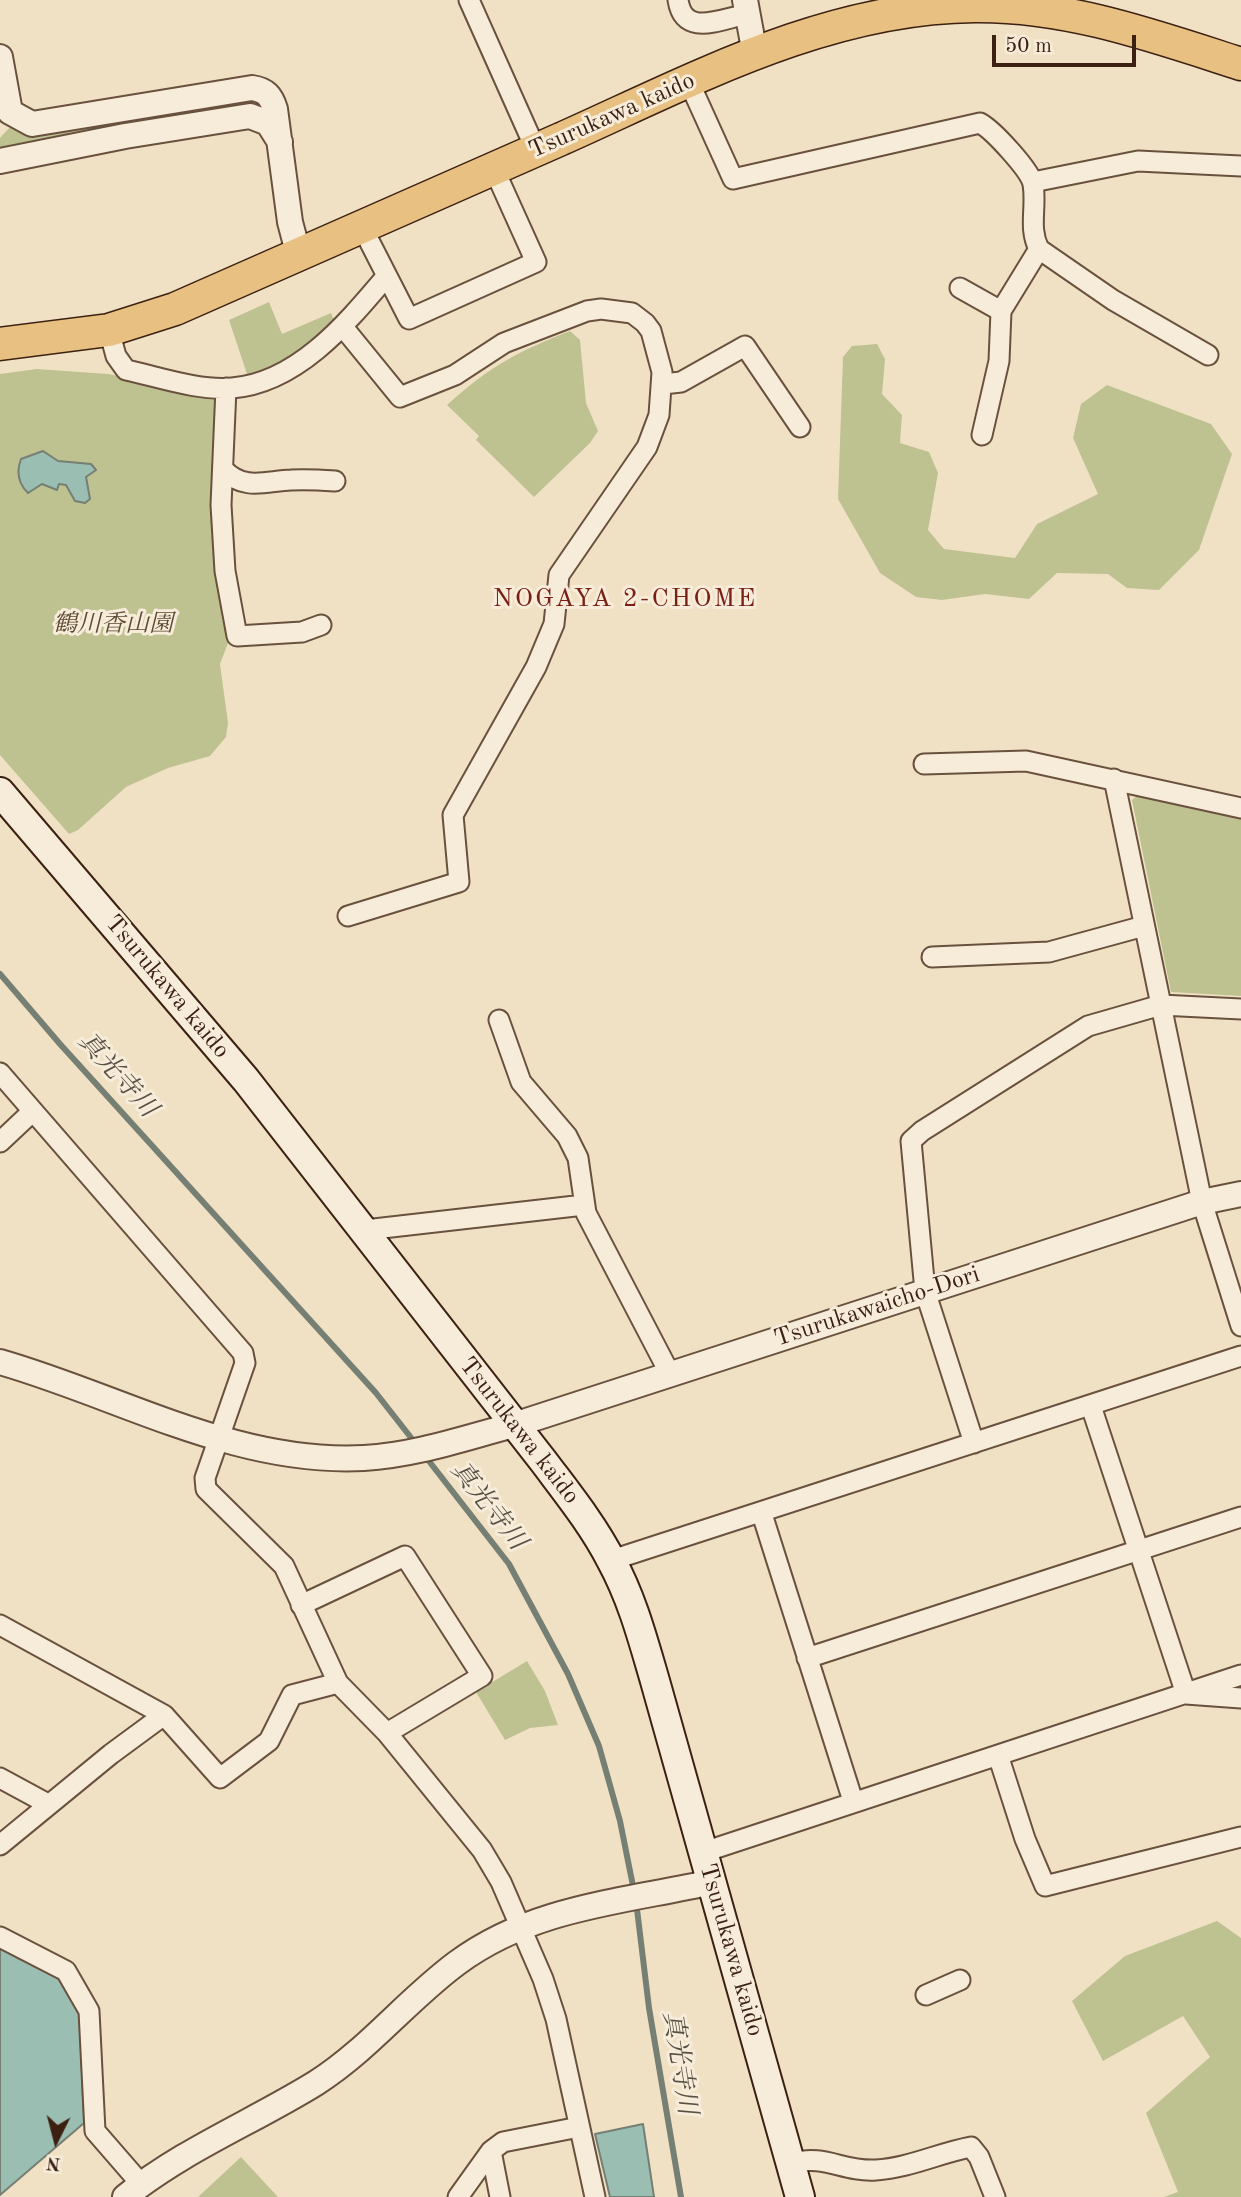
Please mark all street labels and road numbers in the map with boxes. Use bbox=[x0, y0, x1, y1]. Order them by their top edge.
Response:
street label: Tsurukawa kaido bbox=[525, 67, 699, 165]
street label: Tsurukawa kaido bbox=[99, 909, 235, 1065]
street label: Tsurukawaicho-Dori bbox=[771, 1260, 983, 1354]
street label: Tsurukawa kaido bbox=[453, 1352, 585, 1510]
street label: Tsurukawa kaido bbox=[693, 1860, 769, 2040]

